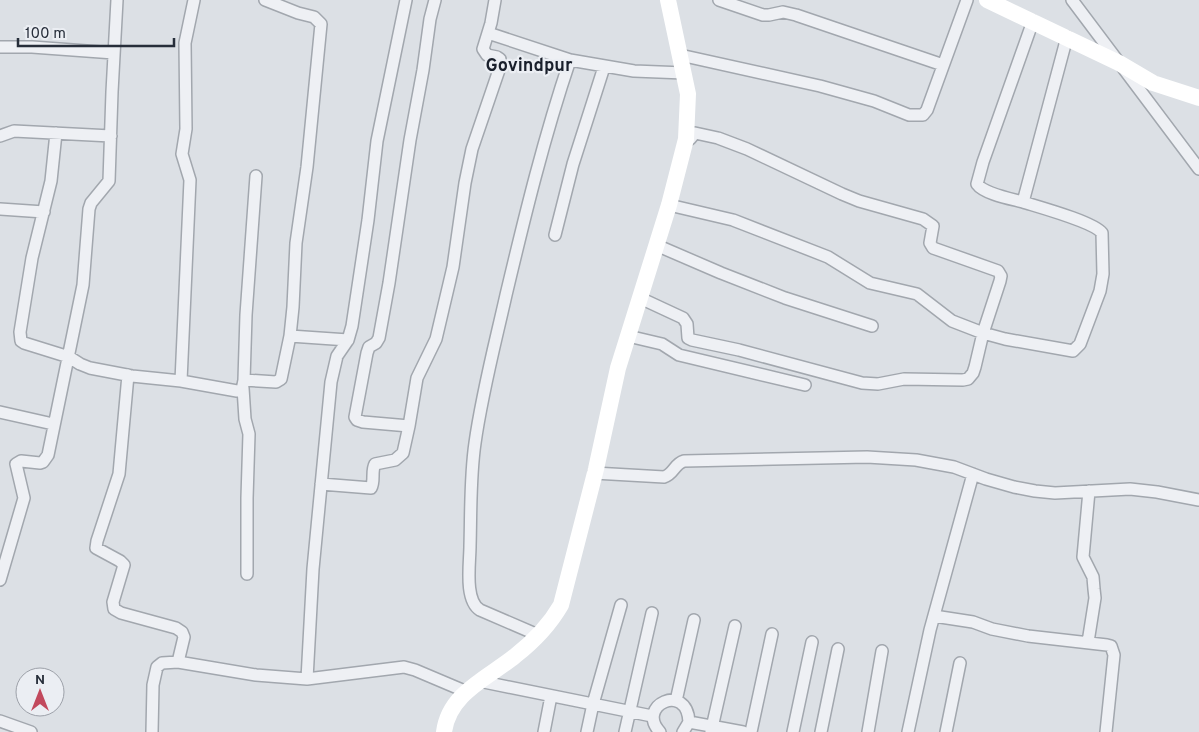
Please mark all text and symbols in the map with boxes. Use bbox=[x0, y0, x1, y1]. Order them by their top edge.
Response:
scale bar bbox=[18, 15, 174, 47]
text: 100 m bbox=[25, 25, 66, 44]
district label: Govindpur bbox=[485, 55, 573, 78]
north arrow bbox=[15, 667, 65, 717]
text: N bbox=[35, 672, 45, 689]

